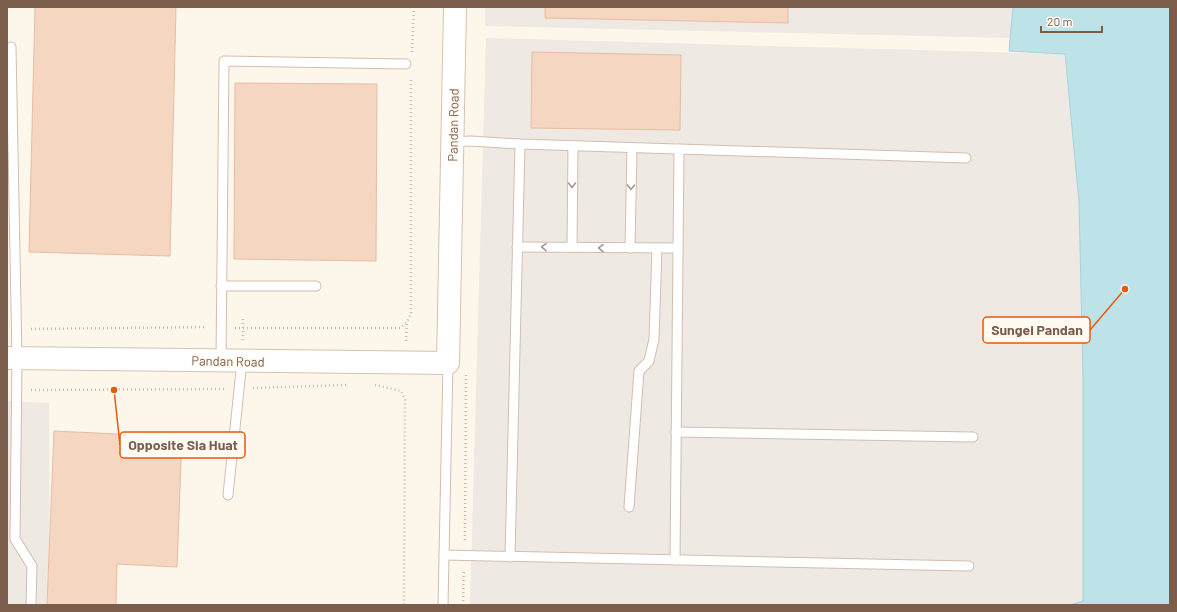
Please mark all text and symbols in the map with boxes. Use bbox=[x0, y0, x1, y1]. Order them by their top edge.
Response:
scale bar bbox=[1041, 8, 1102, 34]
text: 20 m bbox=[1047, 14, 1073, 28]
street label: Pandan Road bbox=[444, 88, 462, 162]
one-way arrow bbox=[568, 182, 576, 188]
one-way arrow bbox=[627, 184, 635, 190]
one-way arrow bbox=[541, 243, 547, 251]
one-way arrow bbox=[598, 244, 604, 252]
callout: Sungei Pandan bbox=[983, 317, 1090, 343]
text: Sungei Pandan bbox=[991, 321, 1083, 338]
street label: Pandan Road bbox=[191, 352, 265, 370]
callout: Opposite Sia Huat bbox=[120, 432, 245, 458]
text: Opposite Sia Huat bbox=[128, 436, 238, 453]

